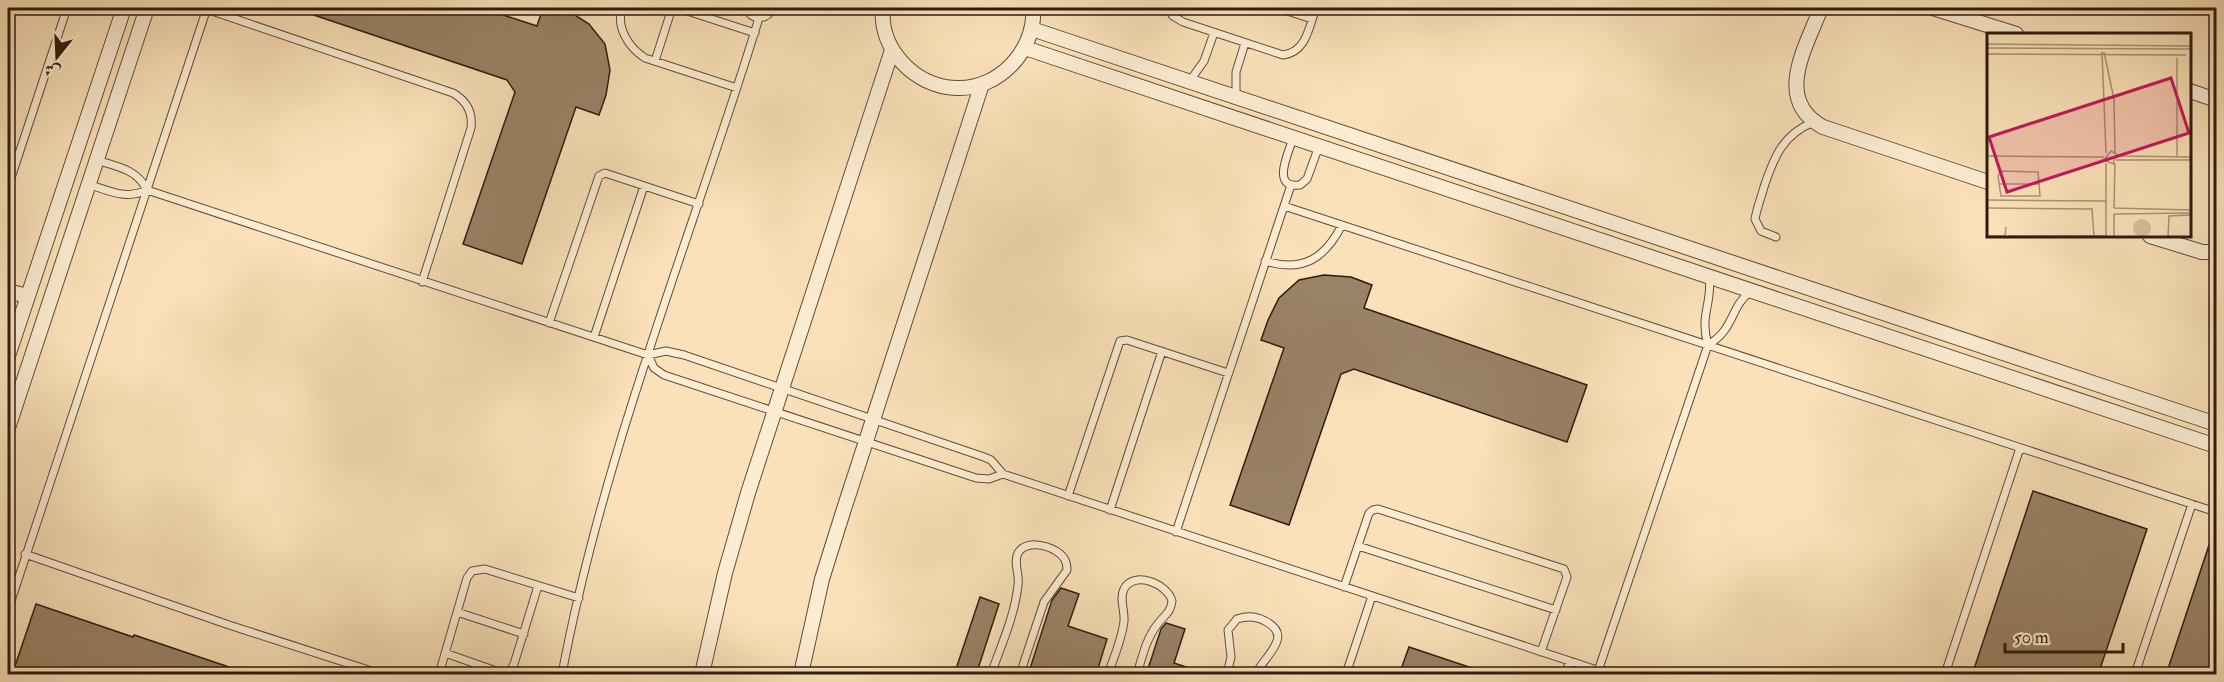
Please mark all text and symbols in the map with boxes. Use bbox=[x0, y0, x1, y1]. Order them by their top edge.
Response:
north arrow bbox=[27, 27, 87, 87]
inset map bbox=[1987, 33, 2191, 237]
text: ش bbox=[42, 58, 63, 82]
scale bar bbox=[2005, 616, 2124, 654]
text: 50 m bbox=[2014, 626, 2049, 649]

